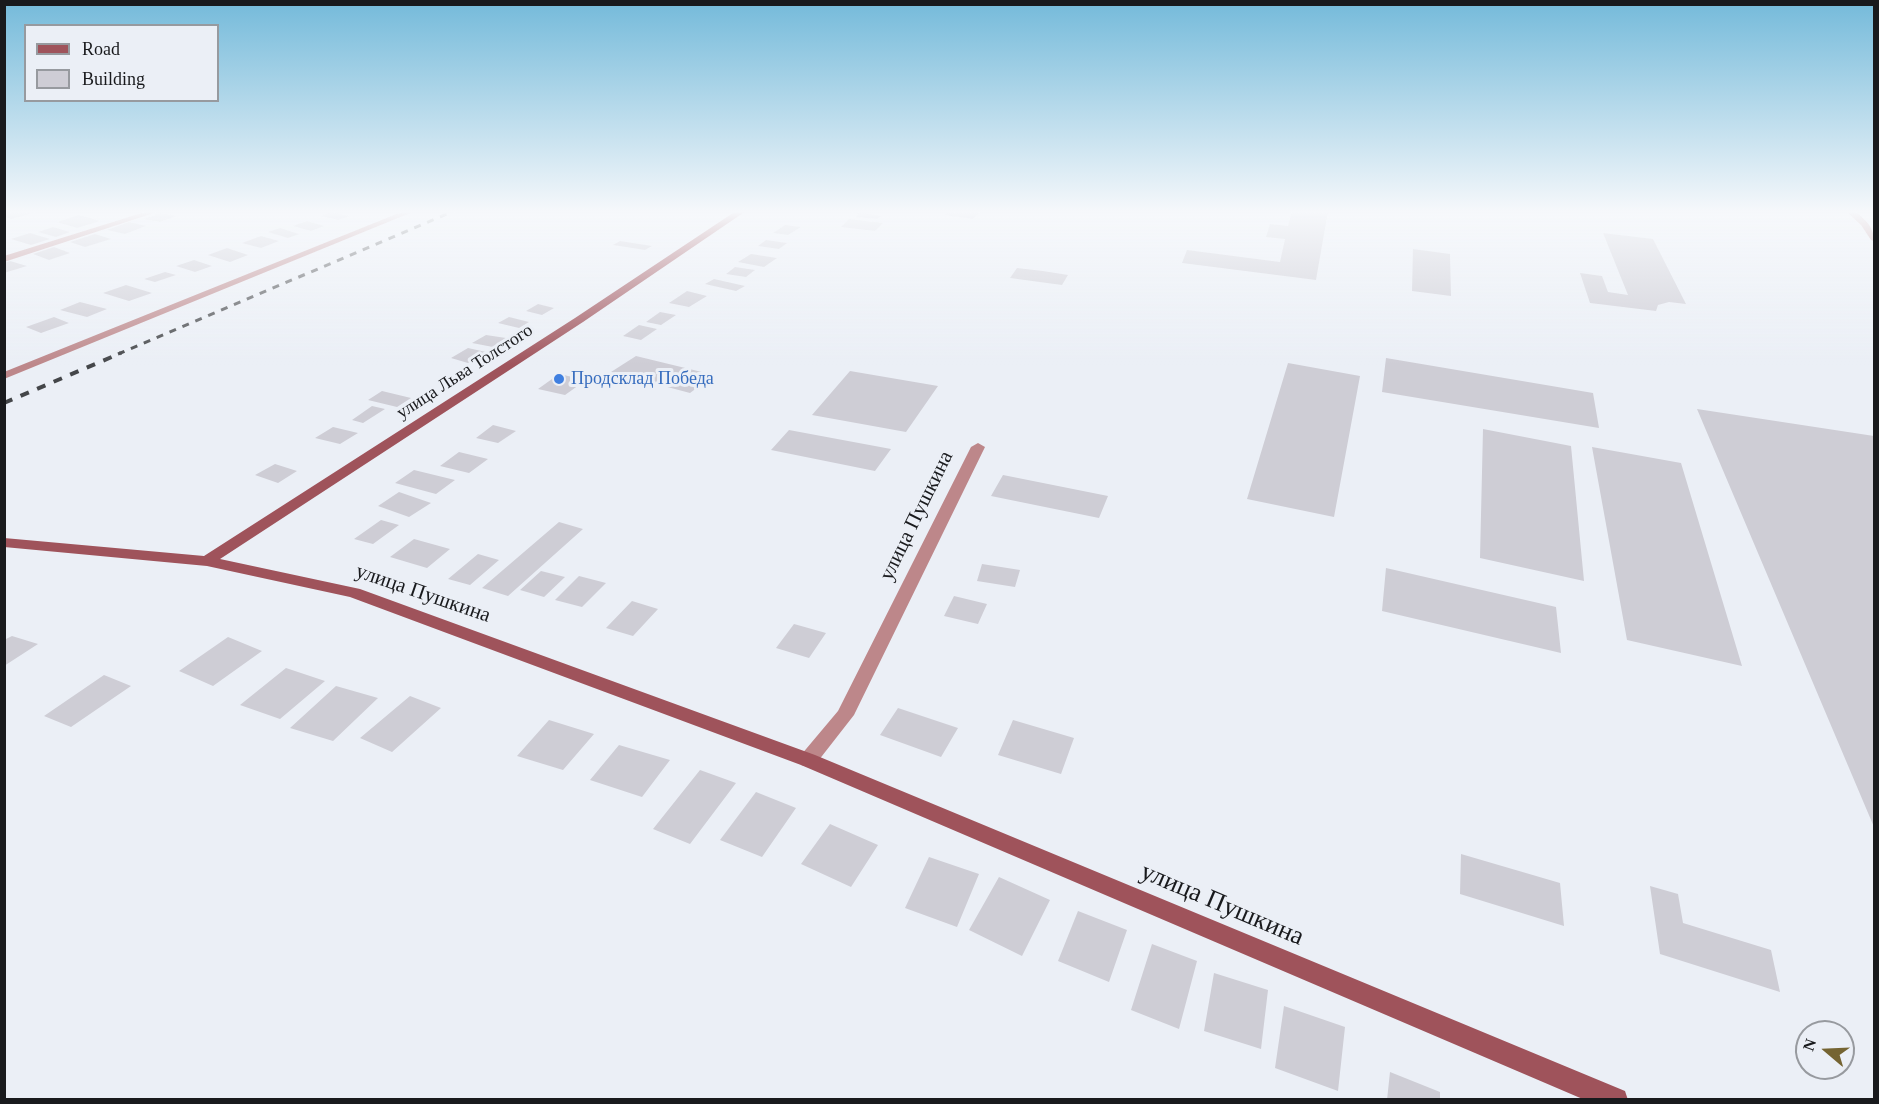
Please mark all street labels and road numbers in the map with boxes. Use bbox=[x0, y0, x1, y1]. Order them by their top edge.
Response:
street label: улица Льва Толстого bbox=[393, 320, 537, 424]
street label: улица Пушкина bbox=[875, 447, 959, 585]
street label: улица Пушкина bbox=[352, 559, 494, 629]
street label: улица Пушкина bbox=[1136, 857, 1308, 953]

